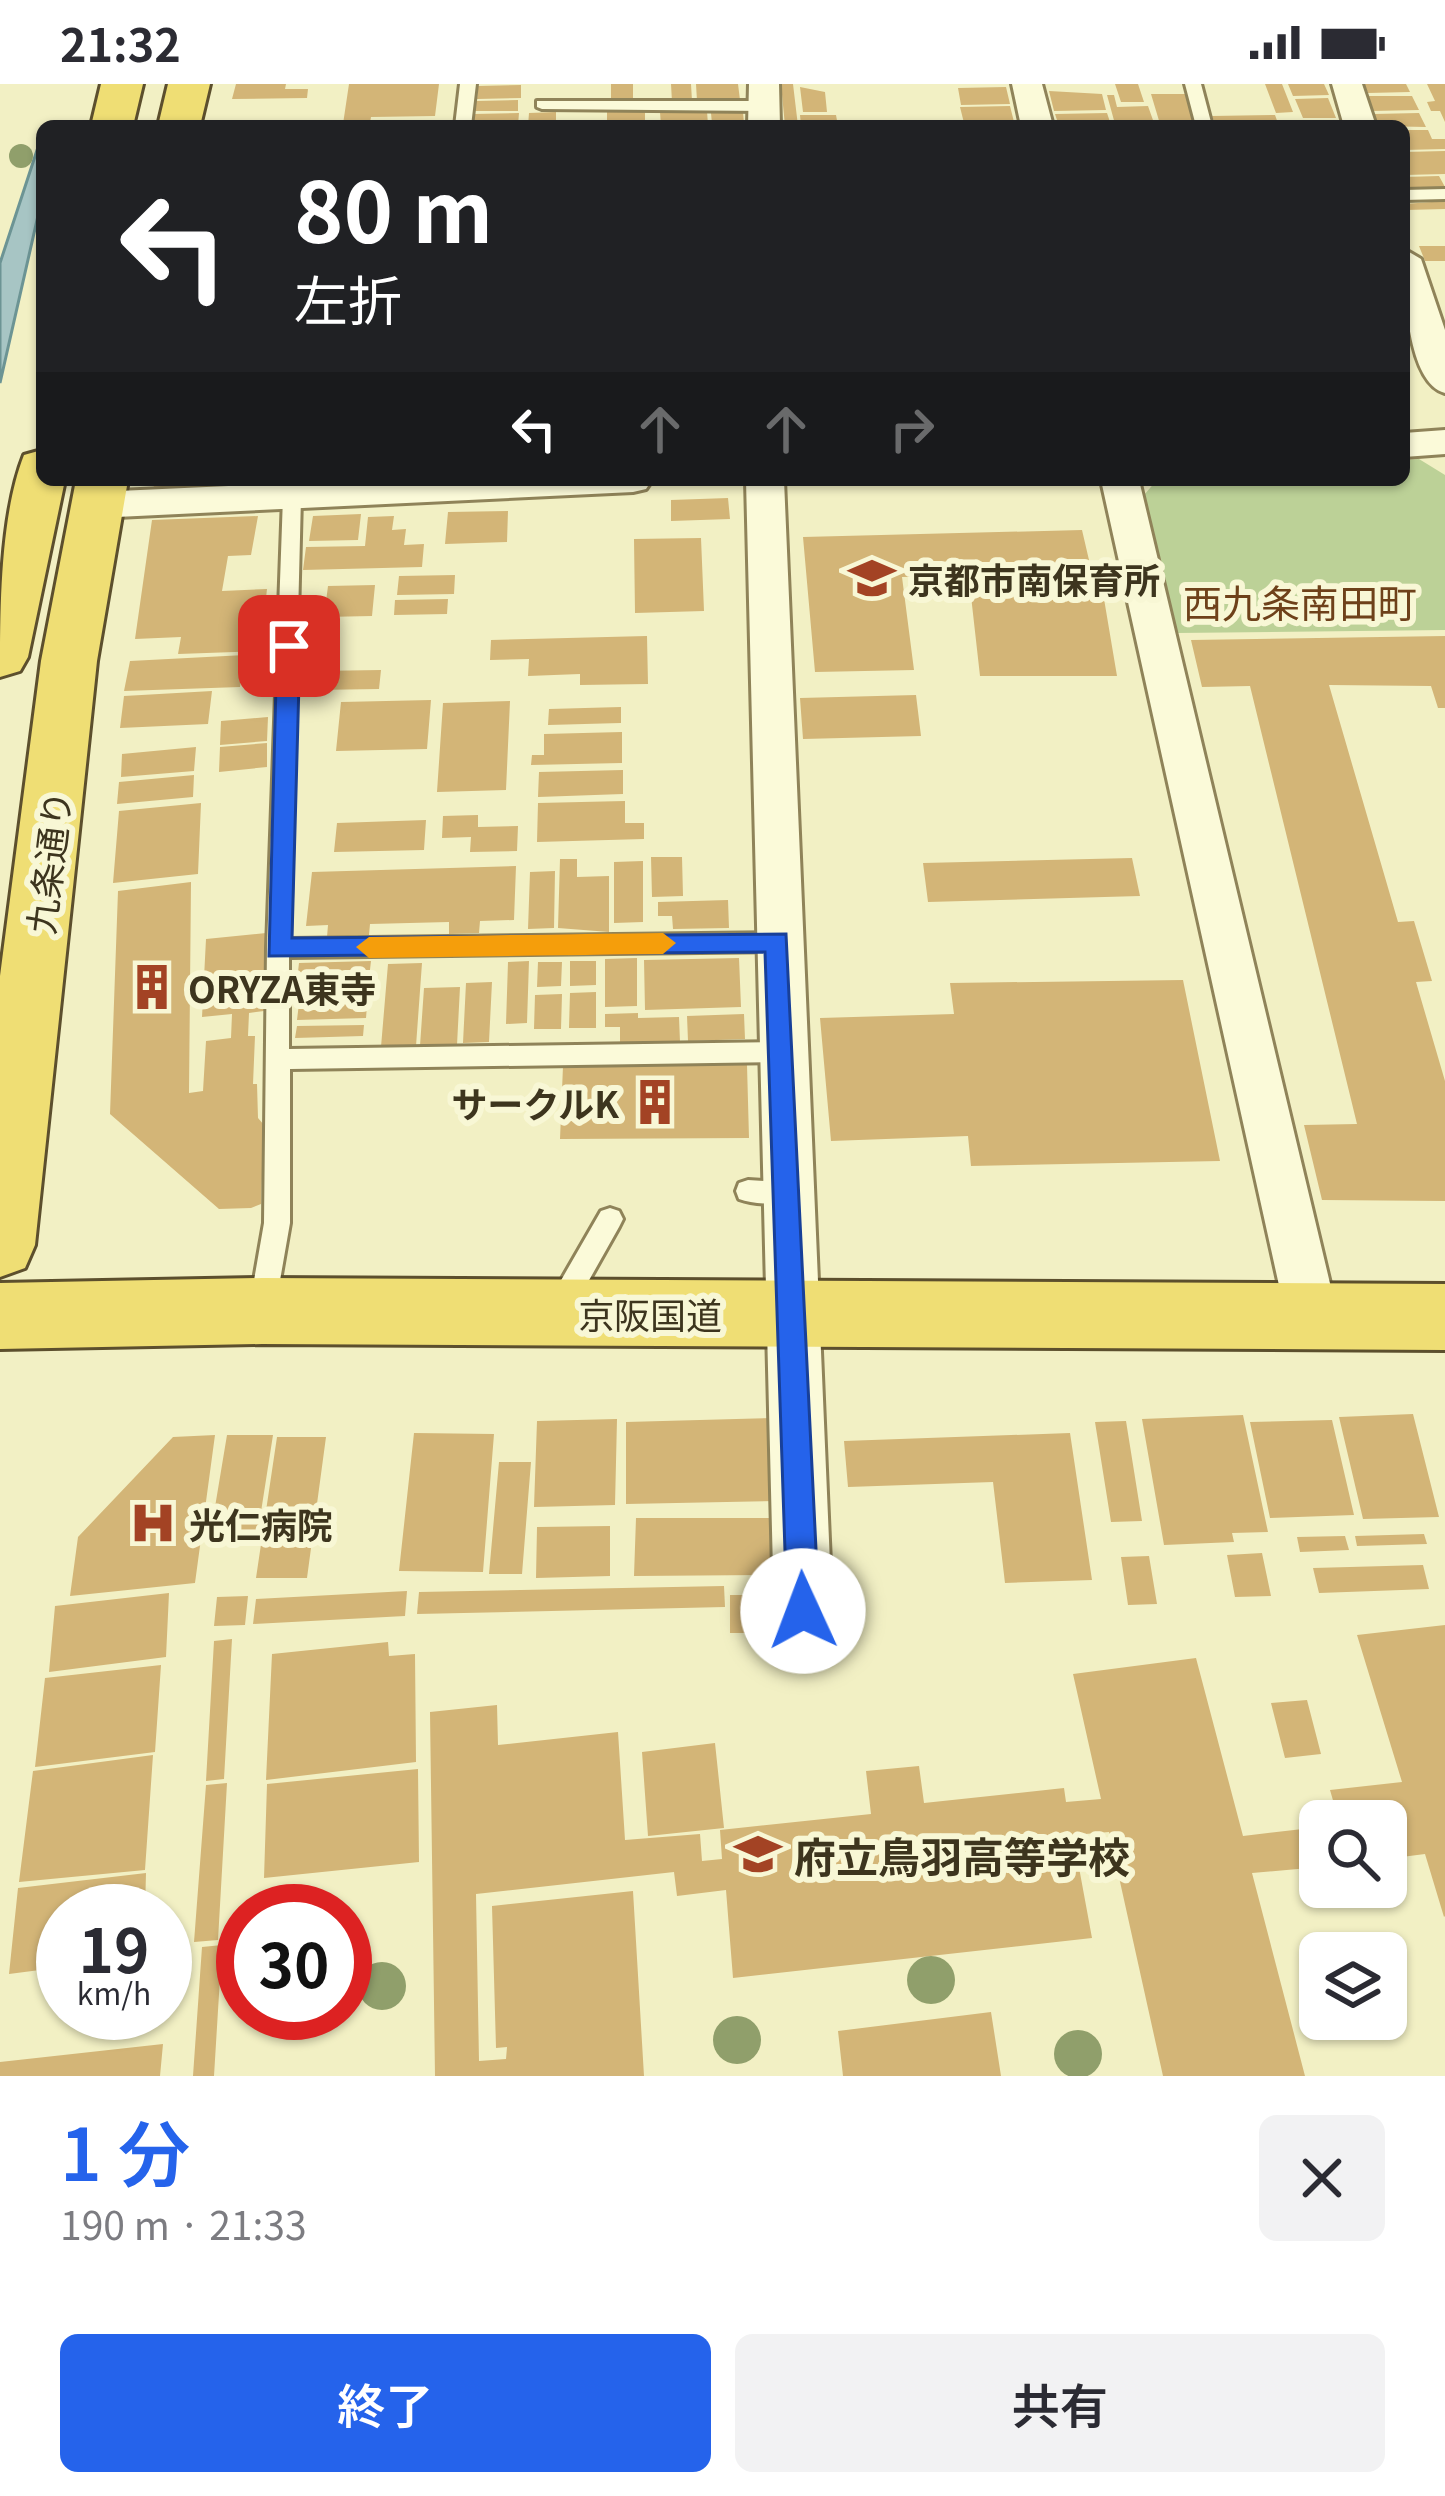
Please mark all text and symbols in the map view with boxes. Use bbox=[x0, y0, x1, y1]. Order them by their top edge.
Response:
text: 21:32 bbox=[60, 10, 181, 75]
text: 80 m bbox=[294, 146, 493, 267]
icon: left bbox=[96, 168, 252, 324]
text: 左折 bbox=[294, 258, 402, 337]
icon: left bbox=[501, 396, 567, 462]
icon: ahead bbox=[627, 396, 693, 462]
icon: ahead bbox=[753, 396, 819, 462]
icon: right bbox=[879, 396, 945, 462]
place label: 京都市南保育所 bbox=[908, 552, 1160, 604]
school or university icon: 京都市南保育所 bbox=[847, 553, 897, 603]
district label: 西九条南田町 bbox=[1183, 573, 1417, 629]
pin bbox=[238, 595, 340, 697]
icon: arrive bbox=[256, 613, 322, 679]
street label: 九条通り bbox=[12, 787, 82, 937]
place label: ORYZA東寺 bbox=[188, 961, 376, 1013]
building icon: ORYZA東寺 bbox=[127, 962, 177, 1012]
place label: サークルK bbox=[451, 1076, 619, 1128]
building icon: サークルK bbox=[630, 1077, 680, 1127]
street label: 京阪国道 bbox=[578, 1287, 722, 1339]
place label: 光仁病院 bbox=[189, 1497, 333, 1549]
hospital icon: 光仁病院 bbox=[128, 1498, 178, 1548]
position arrow bbox=[740, 1548, 866, 1674]
map controls bbox=[1299, 1800, 1407, 2040]
button: search bbox=[1299, 1800, 1407, 1908]
place label: 府立鳥羽高等学校 bbox=[794, 1824, 1130, 1885]
school or university icon: 府立鳥羽高等学校 bbox=[733, 1829, 783, 1879]
speed limit sign: 30 bbox=[216, 1884, 372, 2040]
text: 19 bbox=[79, 1903, 149, 1990]
button: layers bbox=[1299, 1932, 1407, 2040]
text: km/h bbox=[77, 1970, 151, 2014]
text: 1 分 bbox=[60, 2097, 190, 2202]
button: close bbox=[1259, 2115, 1385, 2241]
text: 190 m · 21:33 bbox=[60, 2195, 307, 2251]
button: 終了 bbox=[60, 2334, 711, 2472]
button: 共有 bbox=[735, 2334, 1385, 2472]

